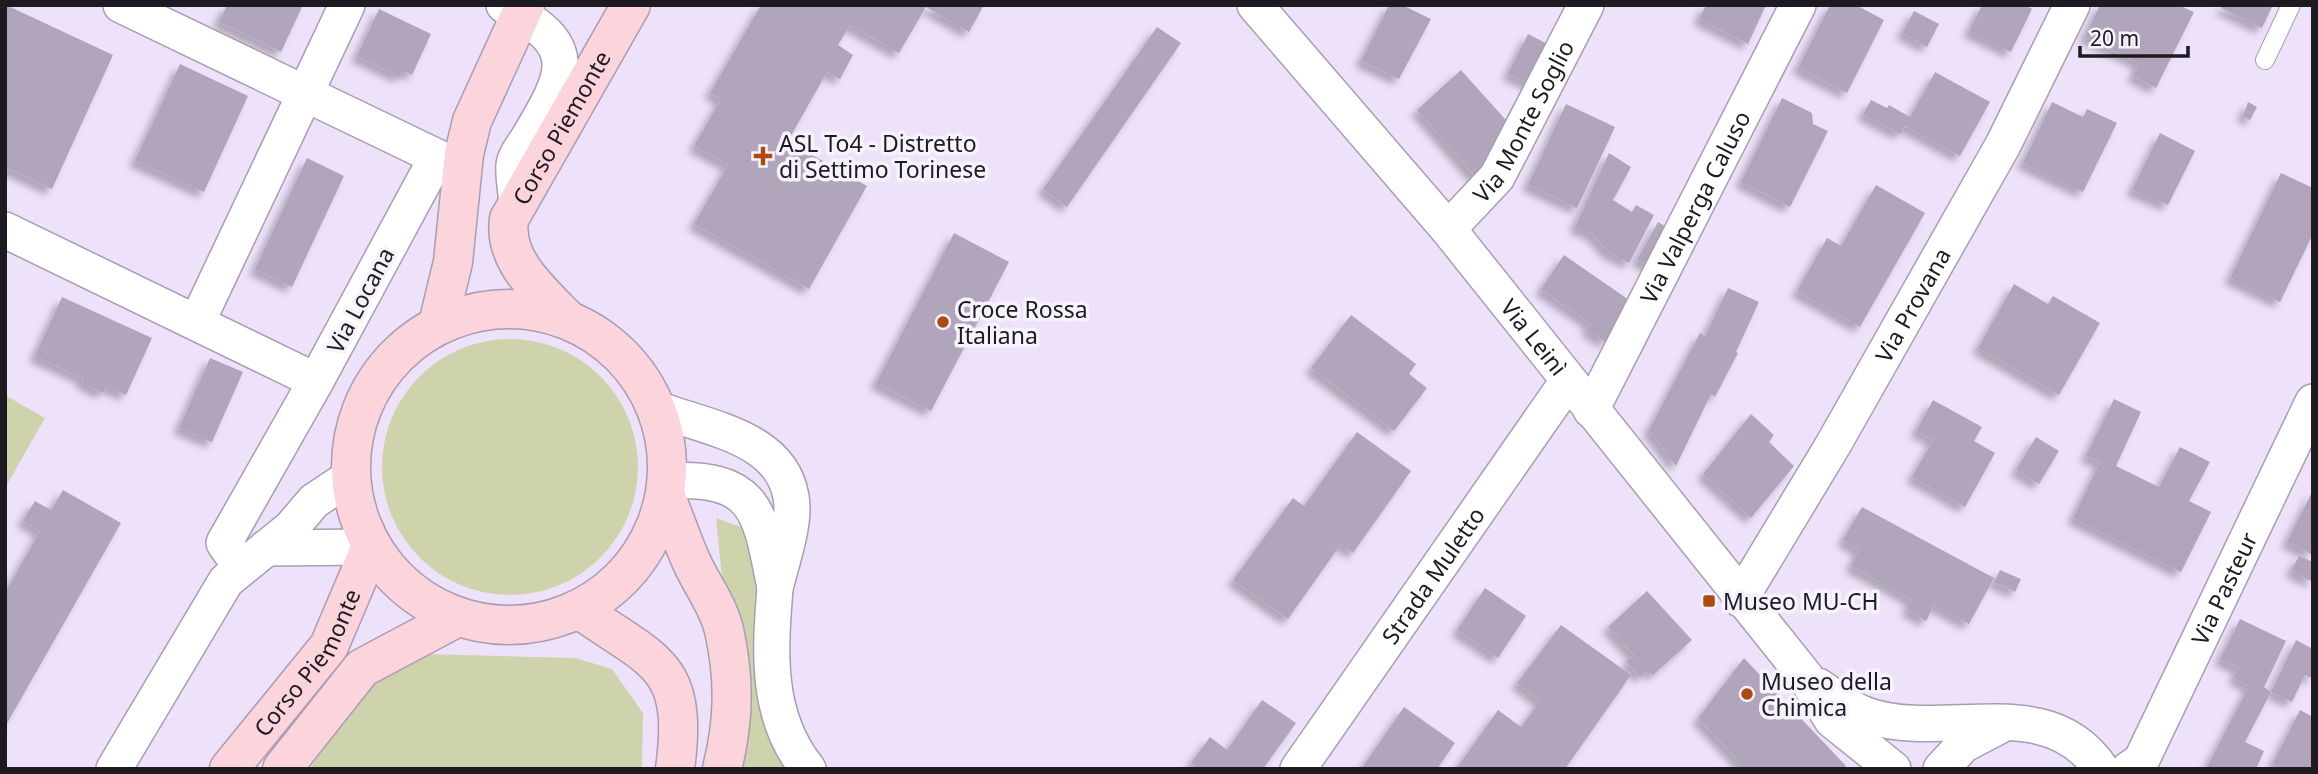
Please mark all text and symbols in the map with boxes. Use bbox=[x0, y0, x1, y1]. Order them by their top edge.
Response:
scale bar bbox=[2080, 14, 2188, 58]
text: 20 m bbox=[2090, 24, 2139, 52]
street label: Via Monte Soglio bbox=[1465, 34, 1581, 209]
street label: Corso Piemonte bbox=[504, 45, 618, 211]
street label: Via Valperga Caluso bbox=[1632, 105, 1757, 309]
place label: ASL To4 - Distretto di Settimo Torinese bbox=[779, 127, 986, 185]
marker: ASL To4 - Distretto di Settimo Torinese bbox=[753, 146, 773, 166]
street label: Via Locana bbox=[319, 241, 401, 359]
street label: Via Provana bbox=[1867, 242, 1958, 368]
street label: Via Leinì bbox=[1494, 292, 1575, 382]
place label: Croce Rossa Italiana bbox=[957, 293, 1088, 351]
marker: Croce Rossa Italiana bbox=[935, 314, 951, 330]
street label: Strada Muletto bbox=[1374, 500, 1492, 650]
street label: Via Pasteur bbox=[2183, 526, 2265, 650]
street label: Corso Piemonte bbox=[246, 584, 367, 743]
place label: Museo MU-CH bbox=[1723, 585, 1879, 617]
marker: Museo MU-CH bbox=[1701, 593, 1717, 609]
place label: Museo della Chimica bbox=[1761, 665, 1892, 723]
marker: Museo della Chimica bbox=[1739, 686, 1755, 702]

